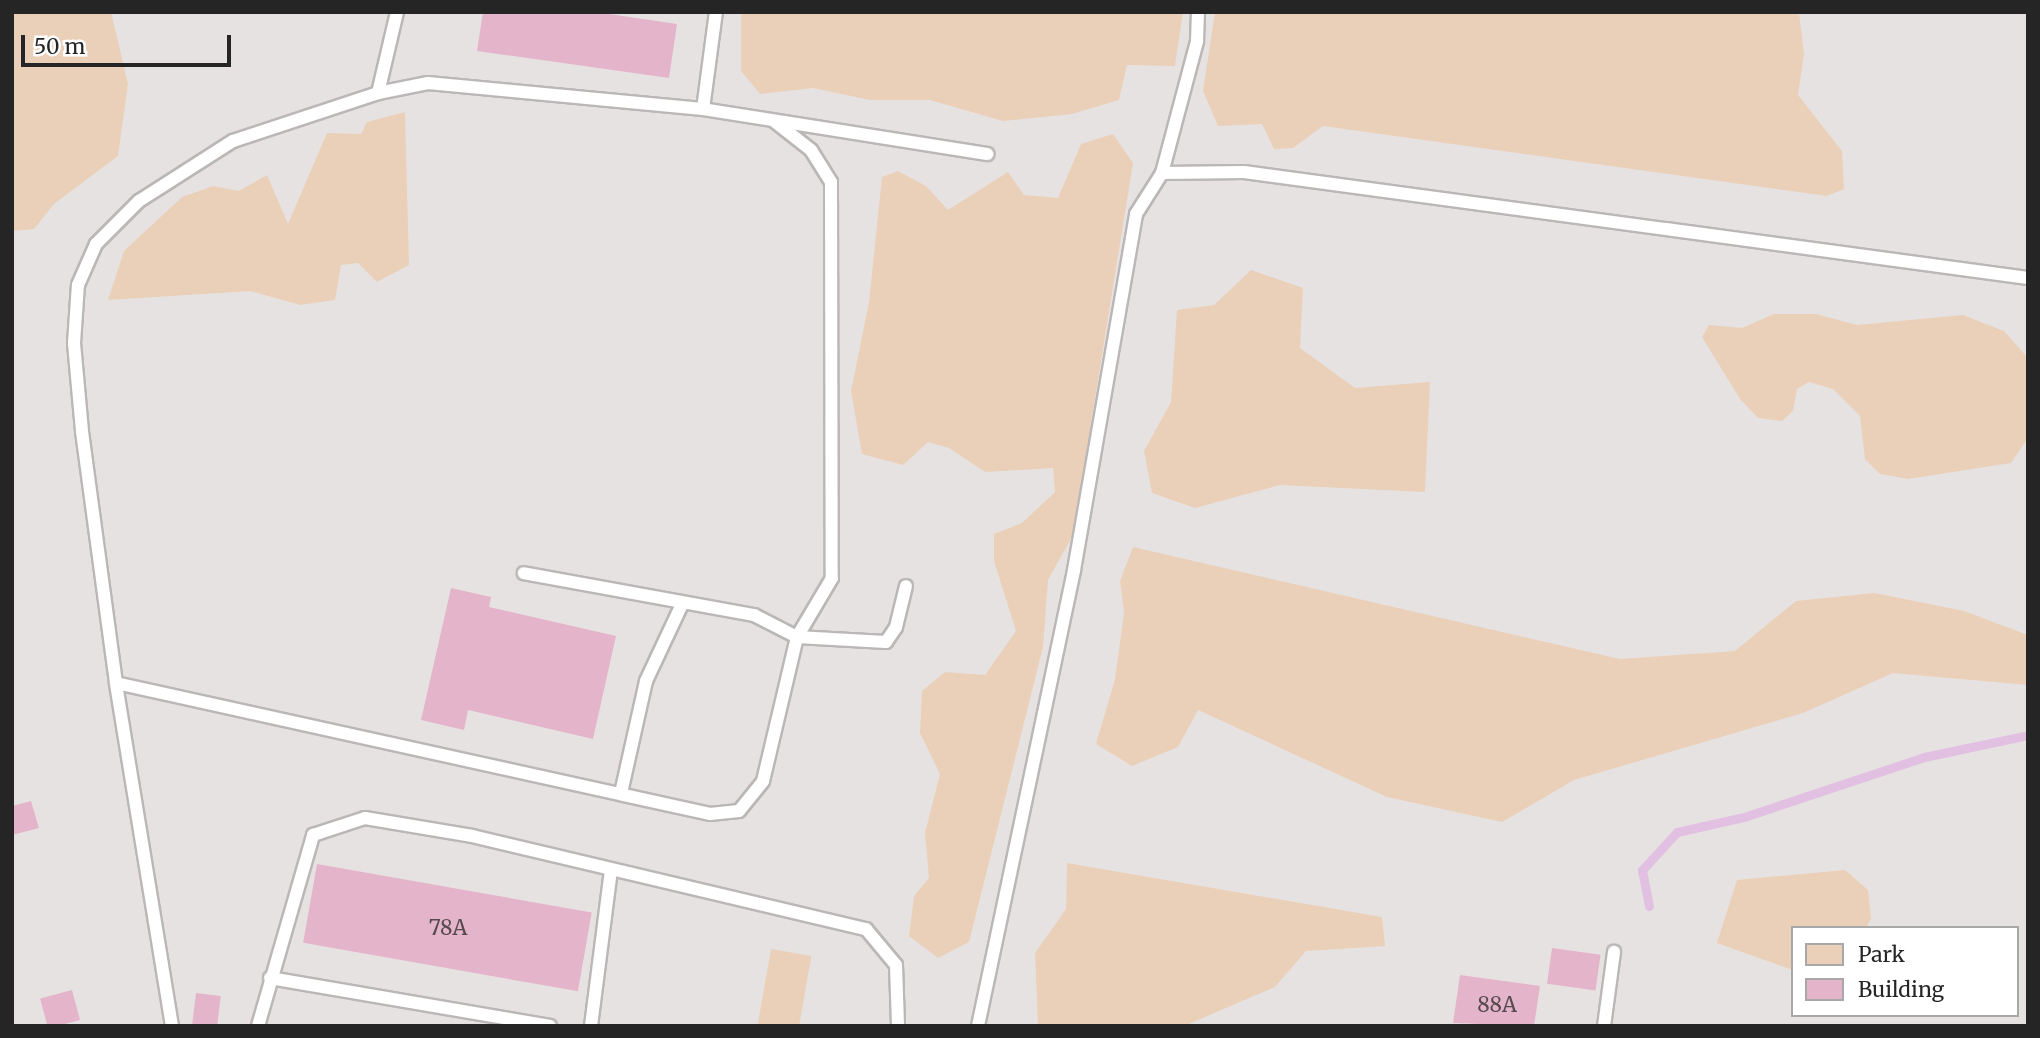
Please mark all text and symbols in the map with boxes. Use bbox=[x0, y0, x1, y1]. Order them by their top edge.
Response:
scale bar bbox=[24, 21, 234, 65]
text: 50 m bbox=[34, 33, 85, 60]
house number: 78А bbox=[429, 915, 467, 941]
legend bbox=[1792, 926, 2019, 1017]
text: Park bbox=[1858, 941, 1905, 968]
text: Building bbox=[1858, 976, 1944, 1003]
house number: 88А bbox=[1477, 992, 1517, 1018]

